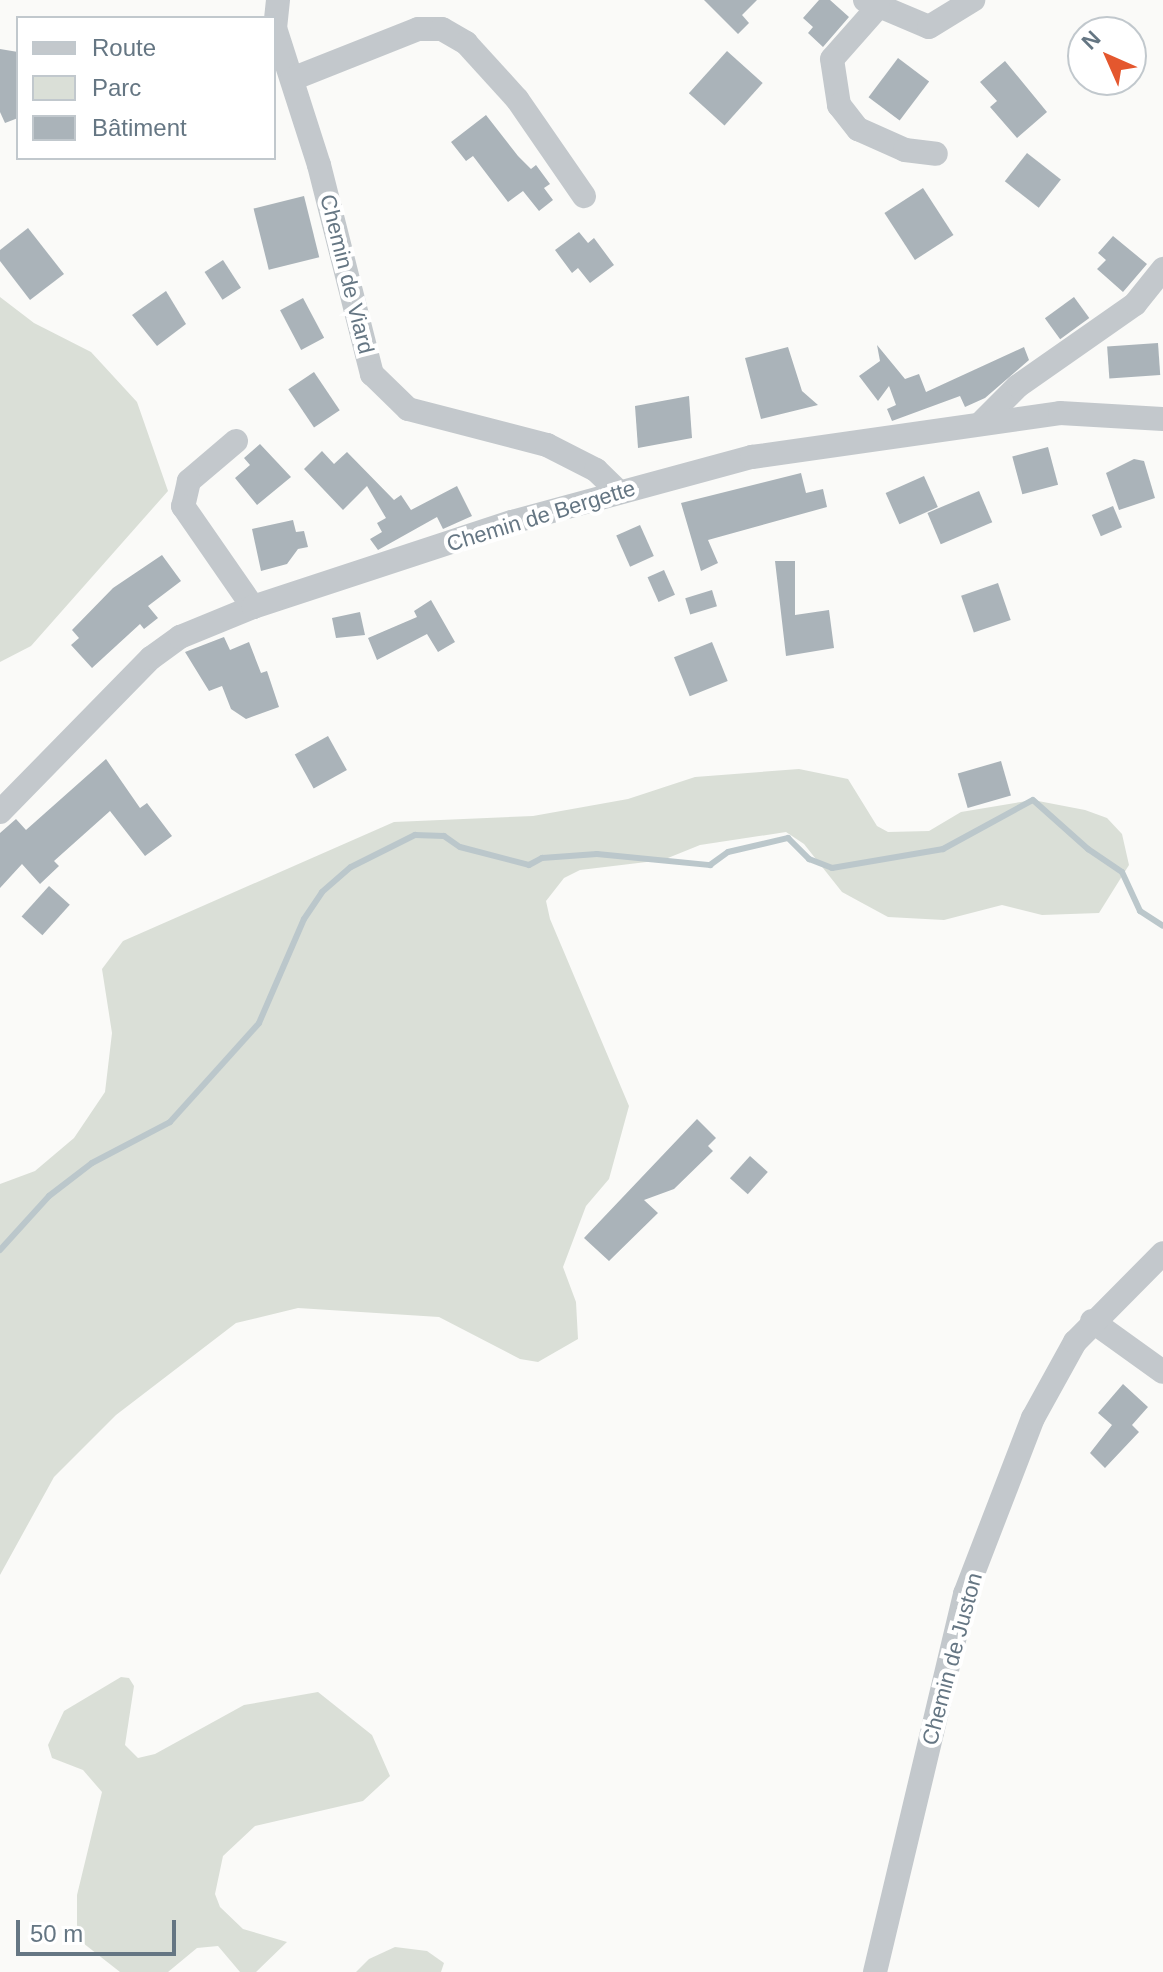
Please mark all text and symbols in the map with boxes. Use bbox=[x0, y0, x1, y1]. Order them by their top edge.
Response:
legend bbox=[16, 16, 276, 160]
north arrow bbox=[1067, 16, 1147, 96]
text: N bbox=[1077, 26, 1106, 55]
text: Route bbox=[92, 34, 156, 61]
text: Parc bbox=[92, 74, 141, 101]
text: Bâtiment bbox=[92, 114, 187, 141]
street label: Chemin de Viard bbox=[314, 192, 380, 356]
street label: Chemin de Bergette bbox=[444, 475, 638, 557]
street label: Chemin de Juston bbox=[916, 1570, 988, 1748]
scale bar bbox=[20, 1904, 180, 1954]
text: 50 m bbox=[30, 1920, 83, 1947]

